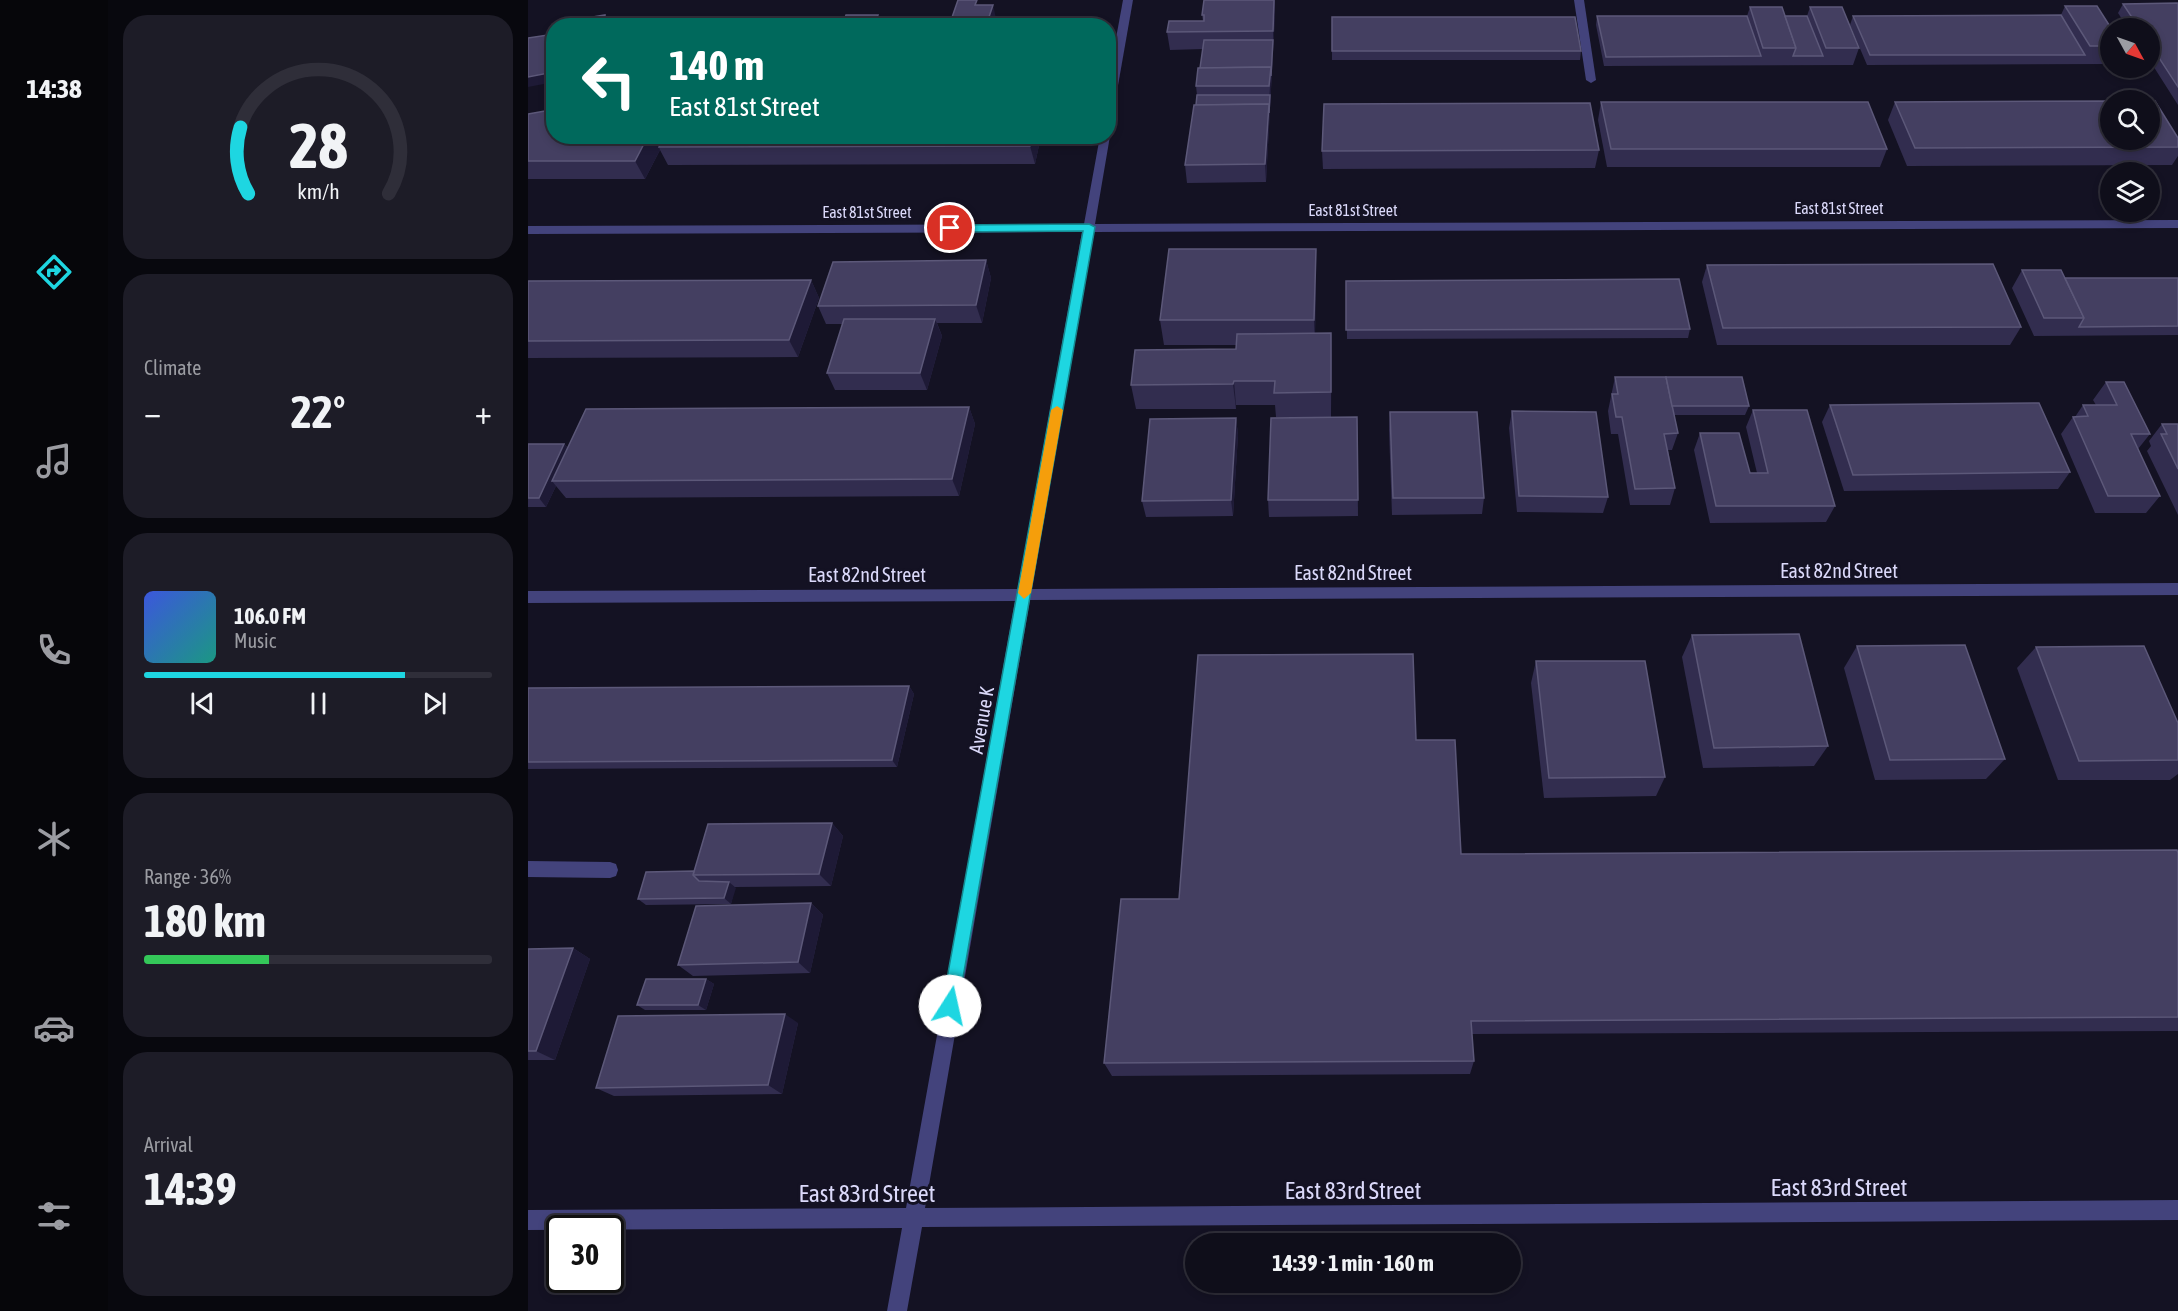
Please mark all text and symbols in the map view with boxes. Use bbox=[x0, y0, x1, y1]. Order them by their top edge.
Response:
north arrow bbox=[2100, 18, 2160, 78]
map controls bbox=[2100, 18, 2160, 222]
text: 140 m bbox=[669, 41, 764, 89]
icon: left bbox=[570, 42, 648, 120]
text: 14:38 bbox=[26, 73, 82, 104]
button: search bbox=[2100, 90, 2160, 150]
text: East 81st Street bbox=[669, 91, 820, 122]
text: 28 bbox=[289, 110, 347, 181]
button: layers bbox=[2100, 162, 2160, 222]
text: km/h bbox=[297, 179, 339, 204]
street label: East 81st Street bbox=[1794, 199, 1884, 217]
street label: East 81st Street bbox=[1308, 201, 1398, 219]
pin bbox=[924, 202, 975, 253]
street label: East 81st Street bbox=[822, 203, 912, 221]
icon: arrive bbox=[933, 211, 966, 244]
icon: directions bbox=[33, 251, 75, 293]
text: Climate bbox=[144, 356, 201, 379]
text: 22° bbox=[291, 386, 345, 438]
text: − bbox=[144, 393, 161, 431]
text: + bbox=[475, 393, 492, 431]
icon: music bbox=[33, 440, 75, 482]
street label: East 82nd Street bbox=[1780, 559, 1898, 582]
street label: East 82nd Street bbox=[1294, 561, 1412, 584]
street label: East 82nd Street bbox=[808, 563, 926, 586]
text: 106.0 FM bbox=[234, 603, 306, 629]
icon: phone bbox=[33, 629, 75, 671]
text: Music bbox=[234, 629, 276, 652]
street label: Avenue K bbox=[964, 684, 998, 755]
icon: previous bbox=[186, 687, 219, 720]
icon: pause bbox=[302, 687, 335, 720]
icon: next bbox=[418, 687, 451, 720]
icon: climate bbox=[33, 818, 75, 860]
text: Range · 36% bbox=[144, 865, 231, 888]
text: 180 km bbox=[144, 895, 266, 947]
position arrow bbox=[918, 974, 982, 1038]
icon: car bbox=[33, 1007, 75, 1049]
text: Arrival bbox=[144, 1133, 193, 1156]
text: 14:39 bbox=[144, 1163, 237, 1215]
street label: East 83rd Street bbox=[1770, 1174, 1908, 1201]
street label: East 83rd Street bbox=[1284, 1177, 1422, 1204]
street label: East 83rd Street bbox=[798, 1180, 936, 1207]
icon: filters bbox=[33, 1195, 75, 1237]
speed limit sign: 30 bbox=[546, 1215, 624, 1293]
text: 14:39 · 1 min · 160 m bbox=[1272, 1250, 1434, 1276]

